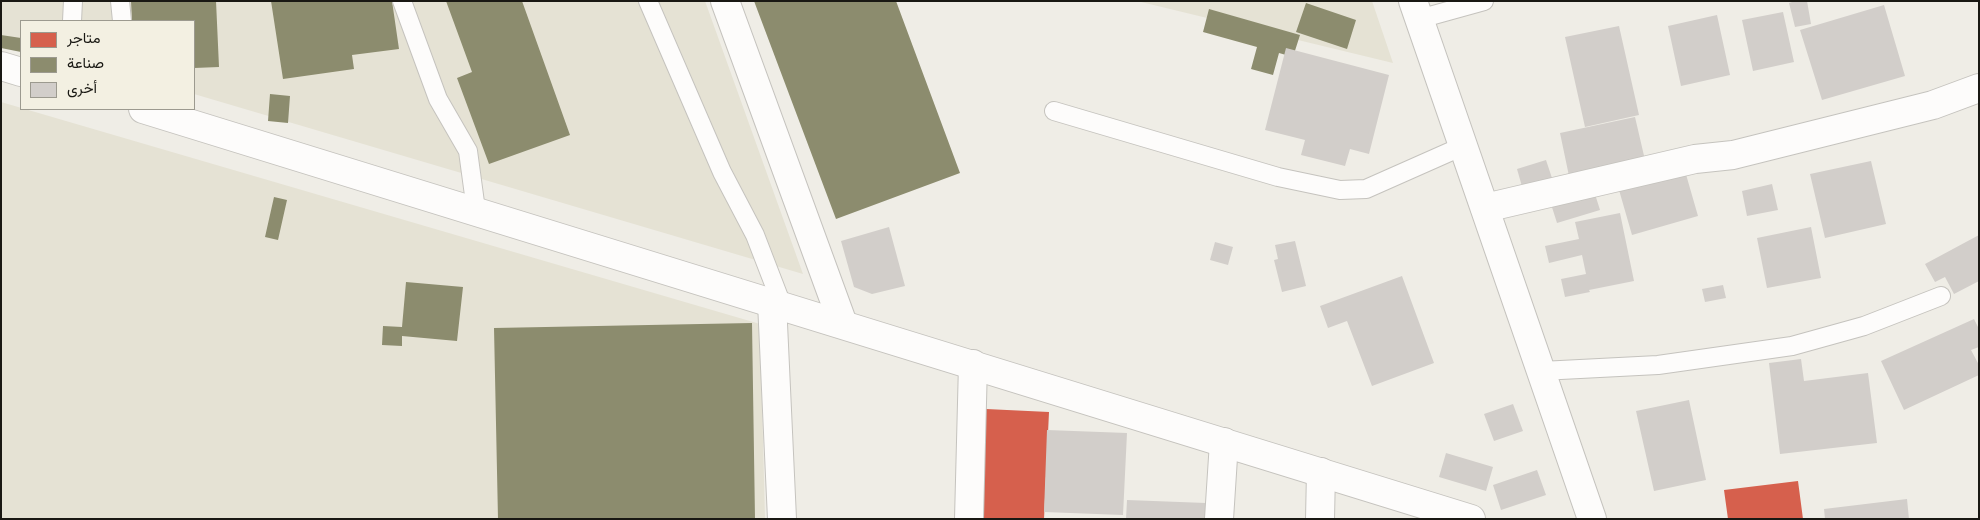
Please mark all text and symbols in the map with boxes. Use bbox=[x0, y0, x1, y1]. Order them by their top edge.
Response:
legend bbox=[20, 20, 195, 110]
text: متاجر bbox=[67, 28, 101, 46]
text: صناعة bbox=[67, 53, 104, 71]
text: أخرى bbox=[67, 78, 97, 96]

